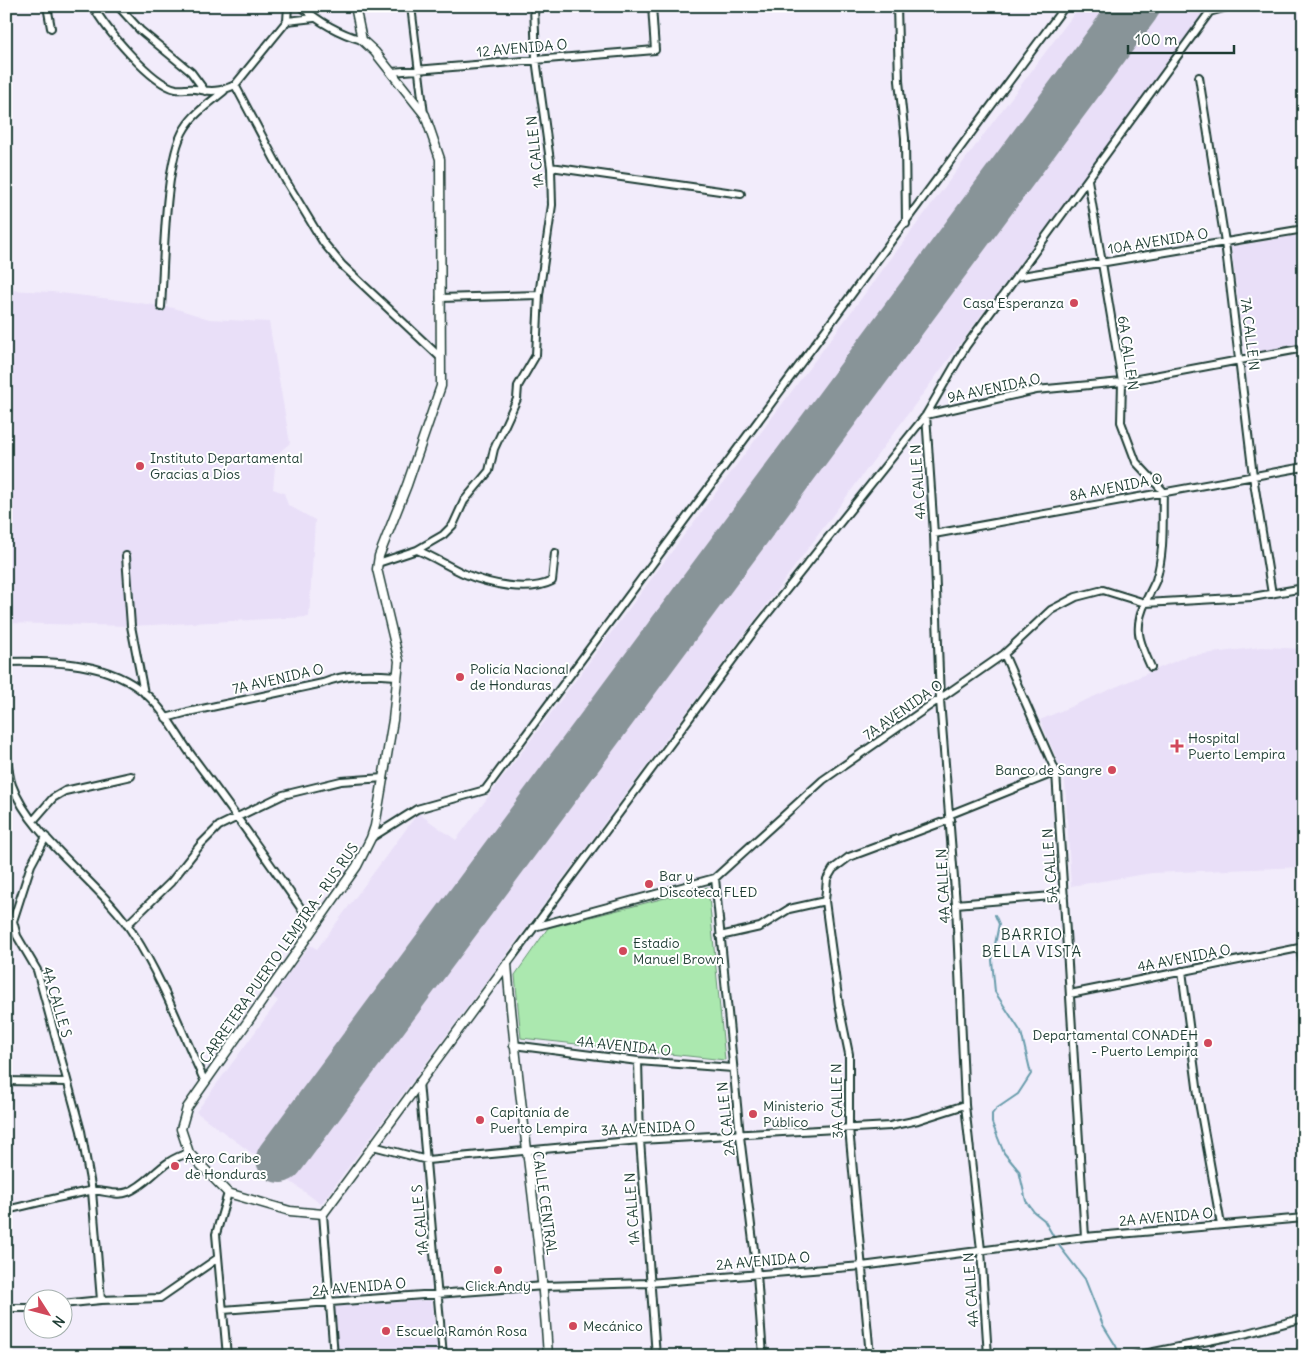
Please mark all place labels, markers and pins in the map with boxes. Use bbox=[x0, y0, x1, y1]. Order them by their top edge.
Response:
place label: Casa Esperanza bbox=[963, 294, 1064, 312]
marker: Casa Esperanza bbox=[1068, 297, 1080, 309]
place label: Instituto Departamental Gracias a Dios bbox=[150, 449, 303, 483]
marker: Instituto Departamental Gracias a Dios bbox=[134, 460, 146, 472]
place label: Policía Nacional de Honduras bbox=[470, 660, 569, 694]
marker: Policía Nacional de Honduras bbox=[454, 671, 466, 683]
place label: Hospital Puerto Lempira bbox=[1188, 729, 1285, 763]
marker: Hospital Puerto Lempira bbox=[1170, 739, 1184, 753]
place label: Banco de Sangre bbox=[995, 761, 1102, 779]
marker: Banco de Sangre bbox=[1106, 764, 1118, 776]
place label: Bar y Discoteca FLED bbox=[659, 867, 757, 901]
marker: Bar y Discoteca FLED bbox=[643, 878, 655, 890]
place label: Estadio Manuel Brown bbox=[633, 934, 724, 968]
marker: Estadio Manuel Brown bbox=[617, 945, 629, 957]
place label: Departamental CONADEH - Puerto Lempira bbox=[1033, 1026, 1198, 1060]
marker: Departamental CONADEH - Puerto Lempira bbox=[1202, 1037, 1214, 1049]
place label: Ministerio Público bbox=[763, 1097, 824, 1131]
place label: Capitanía de Puerto Lempira bbox=[490, 1103, 587, 1137]
marker: Ministerio Público bbox=[747, 1108, 759, 1120]
marker: Capitanía de Puerto Lempira bbox=[474, 1114, 486, 1126]
place label: Aero Caribe de Honduras bbox=[185, 1149, 266, 1183]
marker: Aero Caribe de Honduras bbox=[169, 1160, 181, 1172]
marker: Click.Andy bbox=[492, 1264, 504, 1276]
place label: Click.Andy bbox=[465, 1277, 531, 1295]
place label: Mecánico bbox=[583, 1317, 643, 1335]
marker: Mecánico bbox=[567, 1320, 579, 1332]
place label: Escuela Ramón Rosa bbox=[396, 1322, 527, 1340]
marker: Escuela Ramón Rosa bbox=[380, 1325, 392, 1337]

